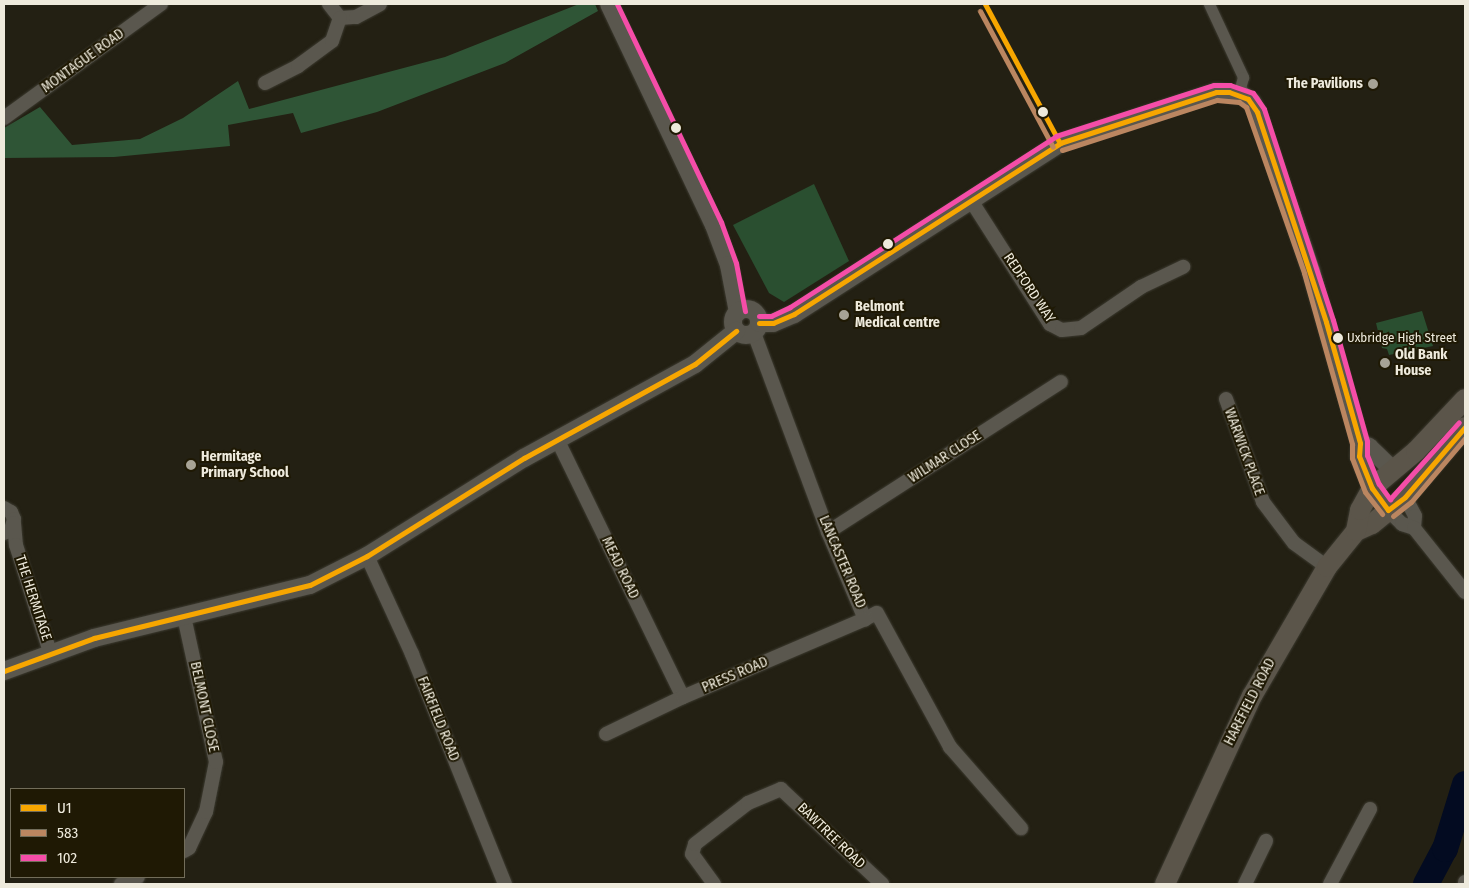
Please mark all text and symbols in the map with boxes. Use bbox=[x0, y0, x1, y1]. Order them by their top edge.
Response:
street label: MONTAGUE ROAD bbox=[38, 25, 128, 97]
place label: The Pavilions bbox=[1286, 76, 1363, 92]
marker: The Pavilions bbox=[1367, 78, 1379, 90]
unlabelled marker bbox=[1038, 107, 1048, 117]
unlabelled marker bbox=[671, 123, 681, 133]
unlabelled marker bbox=[883, 239, 893, 249]
street label: REDFORD WAY bbox=[1000, 250, 1058, 326]
place label: Belmont Medical centre bbox=[855, 299, 940, 332]
marker: Belmont Medical centre bbox=[837, 308, 851, 322]
place label: Uxbridge High Street bbox=[1347, 330, 1457, 346]
marker: Uxbridge High Street bbox=[1333, 333, 1343, 343]
place label: Old Bank House bbox=[1395, 347, 1447, 380]
marker: Old Bank House bbox=[1379, 357, 1391, 369]
street label: WARWICK PLACE bbox=[1220, 406, 1268, 498]
street label: WILMAR CLOSE bbox=[905, 427, 985, 487]
place label: Hermitage Primary School bbox=[201, 449, 289, 482]
marker: Hermitage Primary School bbox=[185, 459, 197, 471]
street label: LANCASTER ROAD bbox=[815, 513, 869, 611]
street label: MEAD ROAD bbox=[598, 534, 642, 602]
street label: THE HERMITAGE bbox=[11, 553, 55, 643]
street label: PRESS ROAD bbox=[699, 654, 771, 696]
street label: HAREFIELD ROAD bbox=[1221, 656, 1279, 748]
street label: BELMONT CLOSE bbox=[186, 660, 222, 754]
street label: FAIRFIELD ROAD bbox=[413, 674, 463, 764]
legend bbox=[10, 788, 185, 878]
text: U1 bbox=[57, 799, 72, 817]
street label: BAWTREE ROAD bbox=[794, 800, 868, 872]
text: 583 bbox=[57, 824, 78, 842]
text: 102 bbox=[57, 849, 77, 867]

